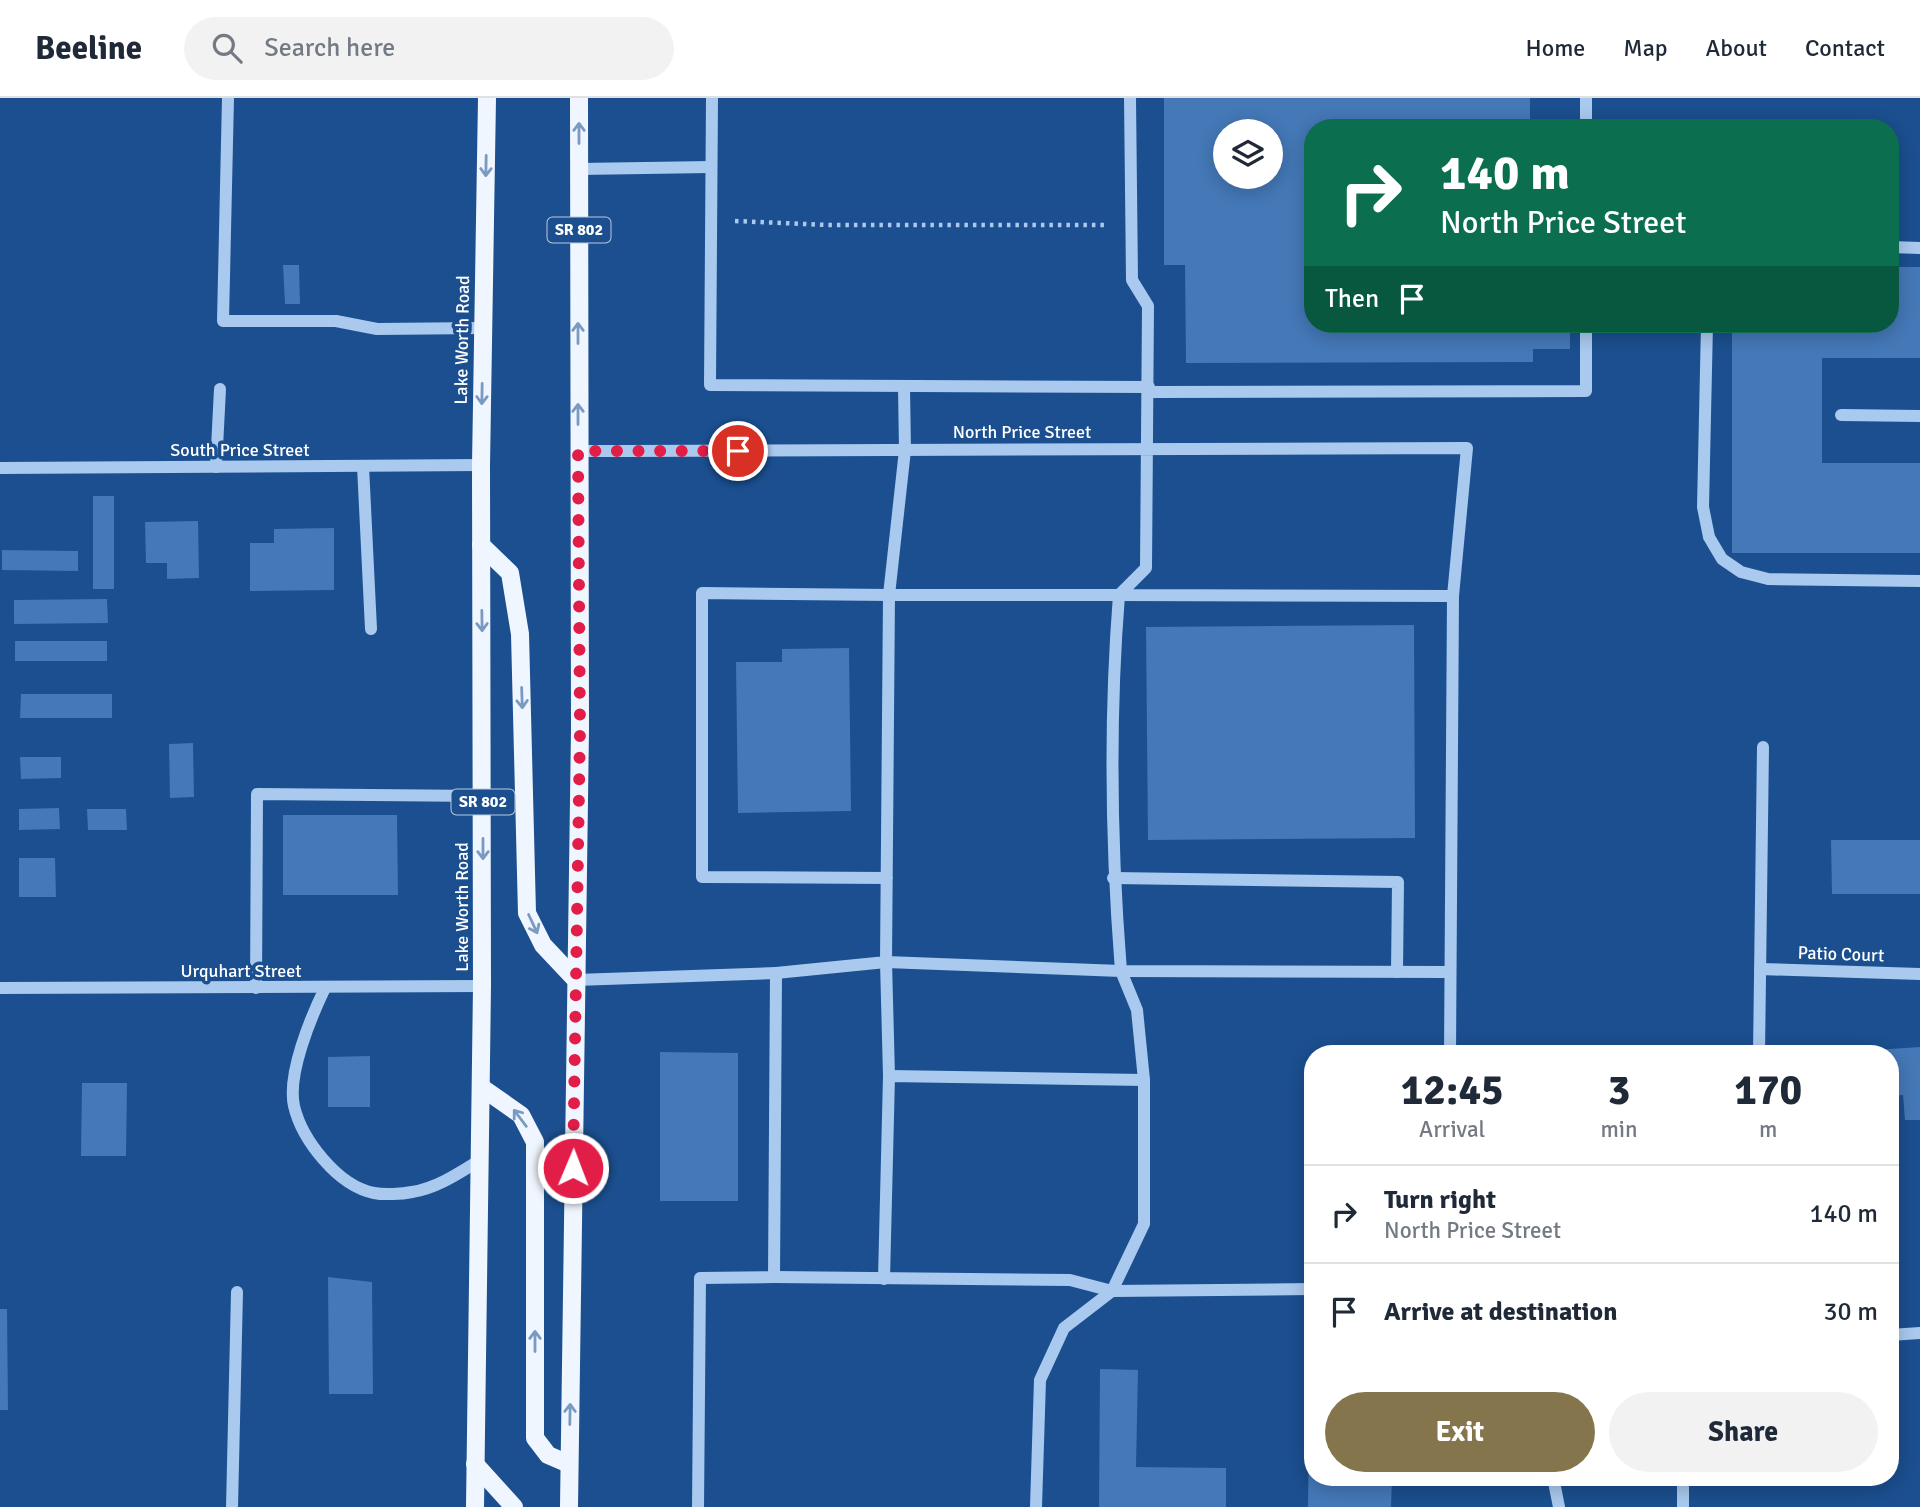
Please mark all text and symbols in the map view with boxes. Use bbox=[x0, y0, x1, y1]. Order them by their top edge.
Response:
search box bbox=[184, 17, 674, 80]
text: Beeline bbox=[35, 28, 142, 69]
icon: search bbox=[208, 29, 246, 67]
text: Search here bbox=[264, 32, 395, 64]
text: Home bbox=[1525, 33, 1585, 63]
text: Map bbox=[1623, 33, 1668, 63]
text: About bbox=[1706, 33, 1767, 63]
text: Contact bbox=[1805, 33, 1885, 63]
map controls bbox=[1213, 119, 1283, 189]
button: layers bbox=[1213, 119, 1283, 189]
one-way arrow bbox=[572, 122, 586, 145]
text: 140 m bbox=[1440, 143, 1570, 203]
icon: right bbox=[1325, 147, 1416, 238]
one-way arrow bbox=[479, 154, 493, 177]
text: North Price Street bbox=[1440, 203, 1686, 242]
road number: SR 802 bbox=[548, 218, 610, 242]
street label: Lake Worth Road bbox=[450, 275, 474, 405]
icon: arrive bbox=[1393, 280, 1431, 318]
text: Then bbox=[1325, 283, 1379, 315]
one-way arrow bbox=[571, 322, 585, 345]
one-way arrow bbox=[475, 382, 489, 405]
one-way arrow bbox=[571, 402, 585, 425]
pin bbox=[708, 421, 768, 481]
street label: North Price Street bbox=[953, 421, 1091, 443]
icon: arrive bbox=[719, 432, 757, 470]
street label: South Price Street bbox=[170, 439, 310, 461]
one-way arrow bbox=[475, 609, 489, 632]
one-way arrow bbox=[515, 686, 528, 709]
road number: SR 802 bbox=[452, 790, 514, 814]
one-way arrow bbox=[476, 837, 490, 860]
street label: Lake Worth Road bbox=[451, 842, 473, 972]
one-way arrow bbox=[527, 913, 540, 934]
street label: Patio Court bbox=[1797, 941, 1885, 967]
street label: Urquhart Street bbox=[181, 960, 301, 982]
text: 12:45 bbox=[1401, 1065, 1504, 1116]
text: 3 bbox=[1608, 1065, 1630, 1116]
text: 170 bbox=[1734, 1065, 1802, 1116]
one-way arrow bbox=[513, 1109, 528, 1127]
text: Arrival bbox=[1419, 1115, 1485, 1144]
text: min bbox=[1600, 1115, 1638, 1144]
text: m bbox=[1759, 1115, 1777, 1144]
position arrow bbox=[536, 1131, 610, 1205]
text: Turn right bbox=[1384, 1184, 1496, 1216]
icon: right bbox=[1325, 1195, 1363, 1233]
text: 140 m bbox=[1809, 1198, 1878, 1230]
text: North Price Street bbox=[1384, 1216, 1561, 1245]
icon: arrive bbox=[1325, 1293, 1363, 1331]
text: Arrive at destination bbox=[1384, 1296, 1617, 1328]
text: 30 m bbox=[1823, 1296, 1878, 1328]
one-way arrow bbox=[528, 1330, 542, 1353]
button: Exit bbox=[1325, 1392, 1595, 1472]
button: Share bbox=[1609, 1392, 1878, 1472]
one-way arrow bbox=[563, 1403, 577, 1426]

